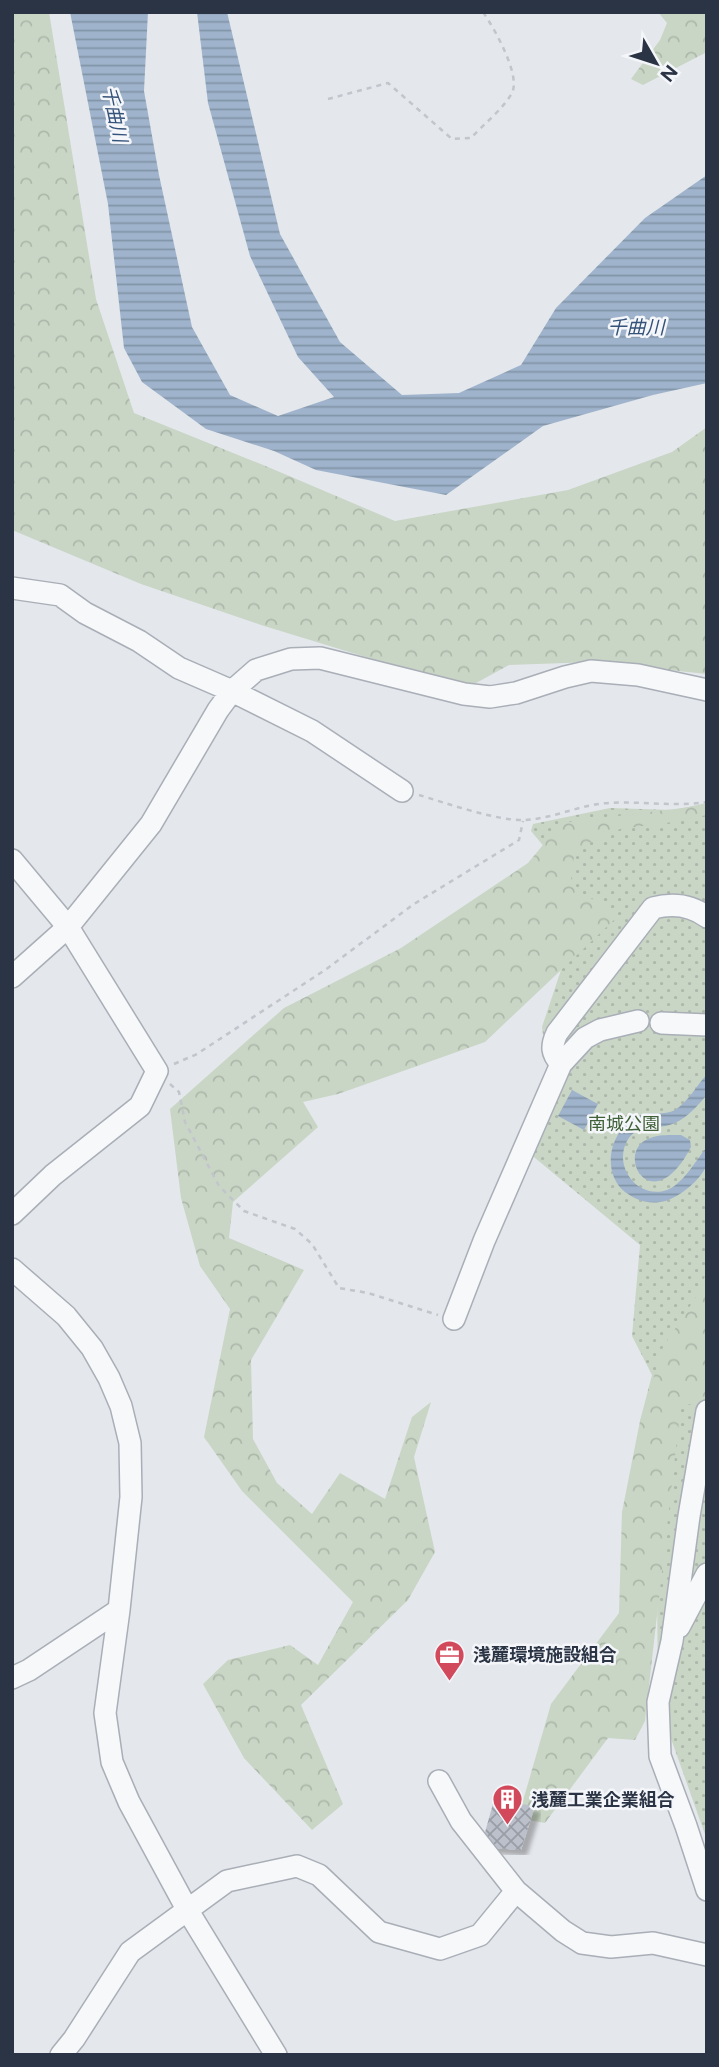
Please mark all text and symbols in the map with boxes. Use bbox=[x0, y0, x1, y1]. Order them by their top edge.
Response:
north arrow bbox=[621, 28, 691, 98]
text: N bbox=[655, 60, 682, 86]
water label: 千曲川 bbox=[97, 84, 132, 146]
water label: 千曲川 bbox=[607, 316, 666, 339]
park label: 南城公園 bbox=[588, 1113, 660, 1135]
office icon: 浅麓環境施設組合 bbox=[433, 1638, 467, 1682]
place label: 浅麓環境施設組合 bbox=[473, 1644, 617, 1666]
building icon: 浅麓工業企業組合 bbox=[491, 1783, 525, 1827]
place label: 浅麓工業企業組合 bbox=[531, 1789, 675, 1811]

